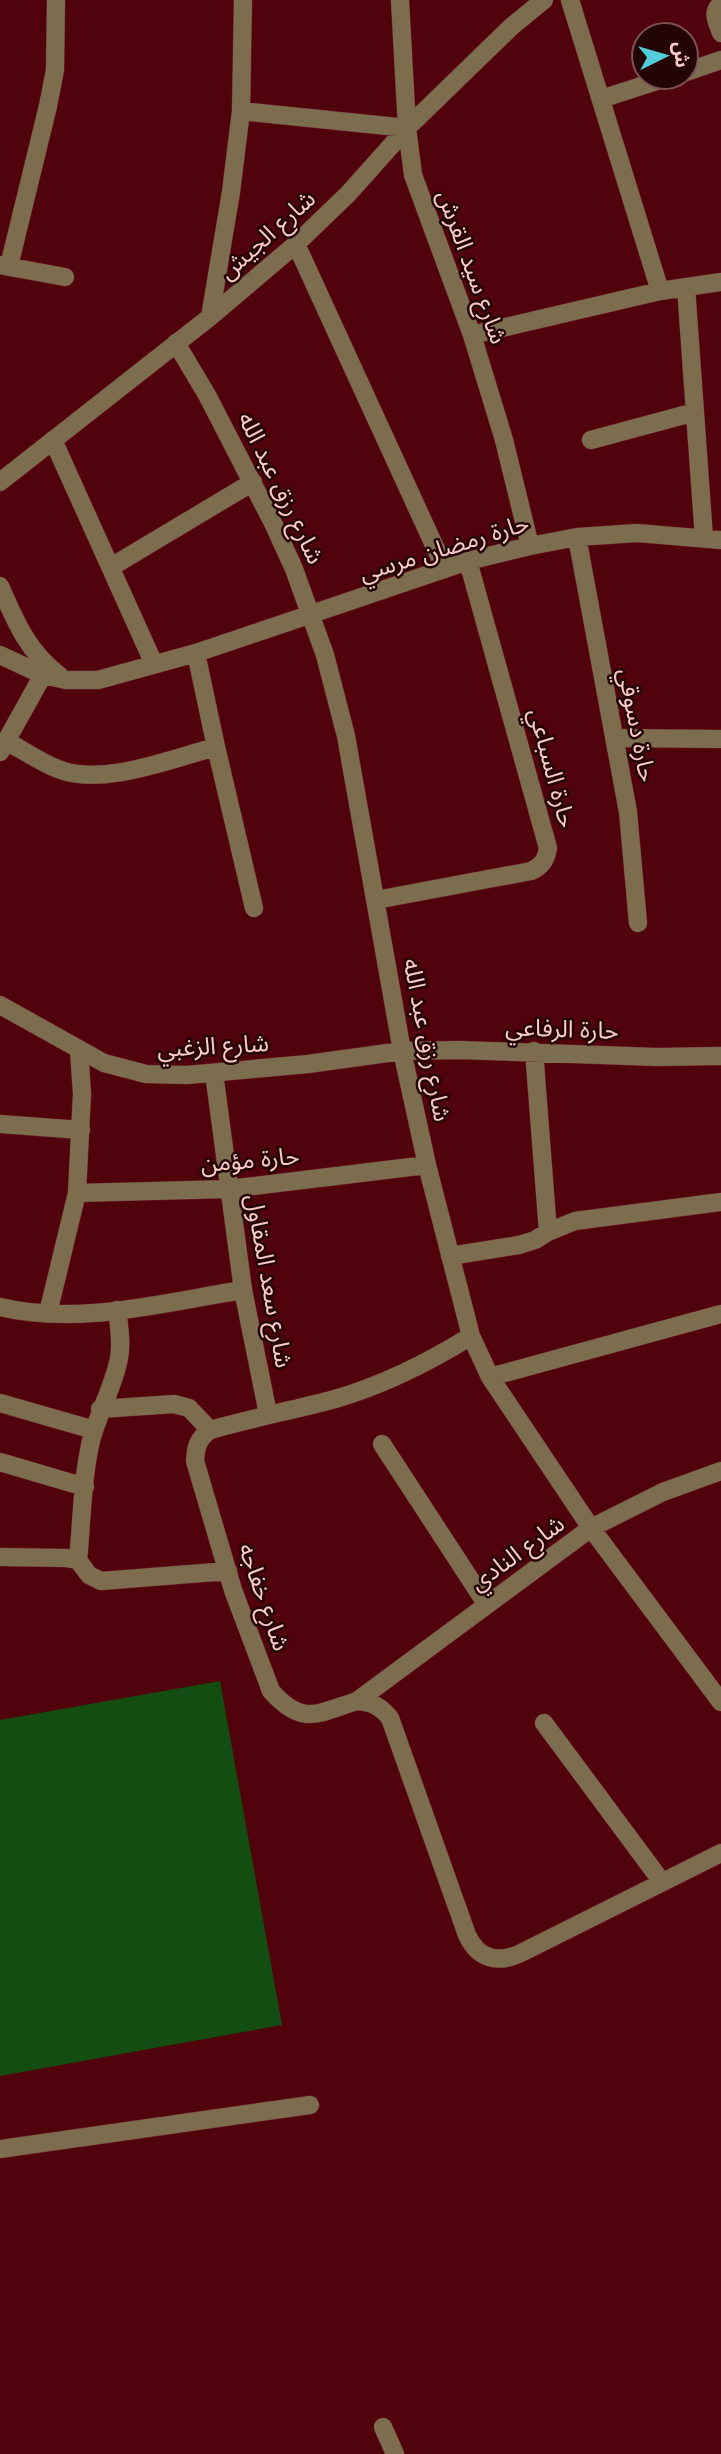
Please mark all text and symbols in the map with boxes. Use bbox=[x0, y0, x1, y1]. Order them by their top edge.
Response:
north arrow bbox=[630, 21, 700, 91]
text: ش bbox=[669, 41, 695, 69]
street label: شارع الجيش bbox=[212, 183, 323, 288]
street label: شارع سيد القرش bbox=[428, 186, 515, 349]
street label: شارع رزق عبد الله bbox=[229, 407, 332, 570]
street label: حارة رمضان مرسي bbox=[355, 507, 534, 591]
street label: حارة دسوقي bbox=[608, 665, 664, 785]
street label: حارة السباعي bbox=[518, 705, 583, 832]
street label: شارع رزق عبد الله bbox=[395, 956, 458, 1124]
street label: حارة الرفاعي bbox=[505, 1011, 619, 1050]
street label: شارع الزغبي bbox=[156, 1027, 270, 1067]
street label: حارة مؤمن bbox=[199, 1140, 301, 1179]
street label: شارع سعد المقاول bbox=[237, 1192, 300, 1371]
street label: شارع النادي bbox=[463, 1508, 572, 1600]
street label: شارع خفاجه bbox=[230, 1539, 297, 1655]

